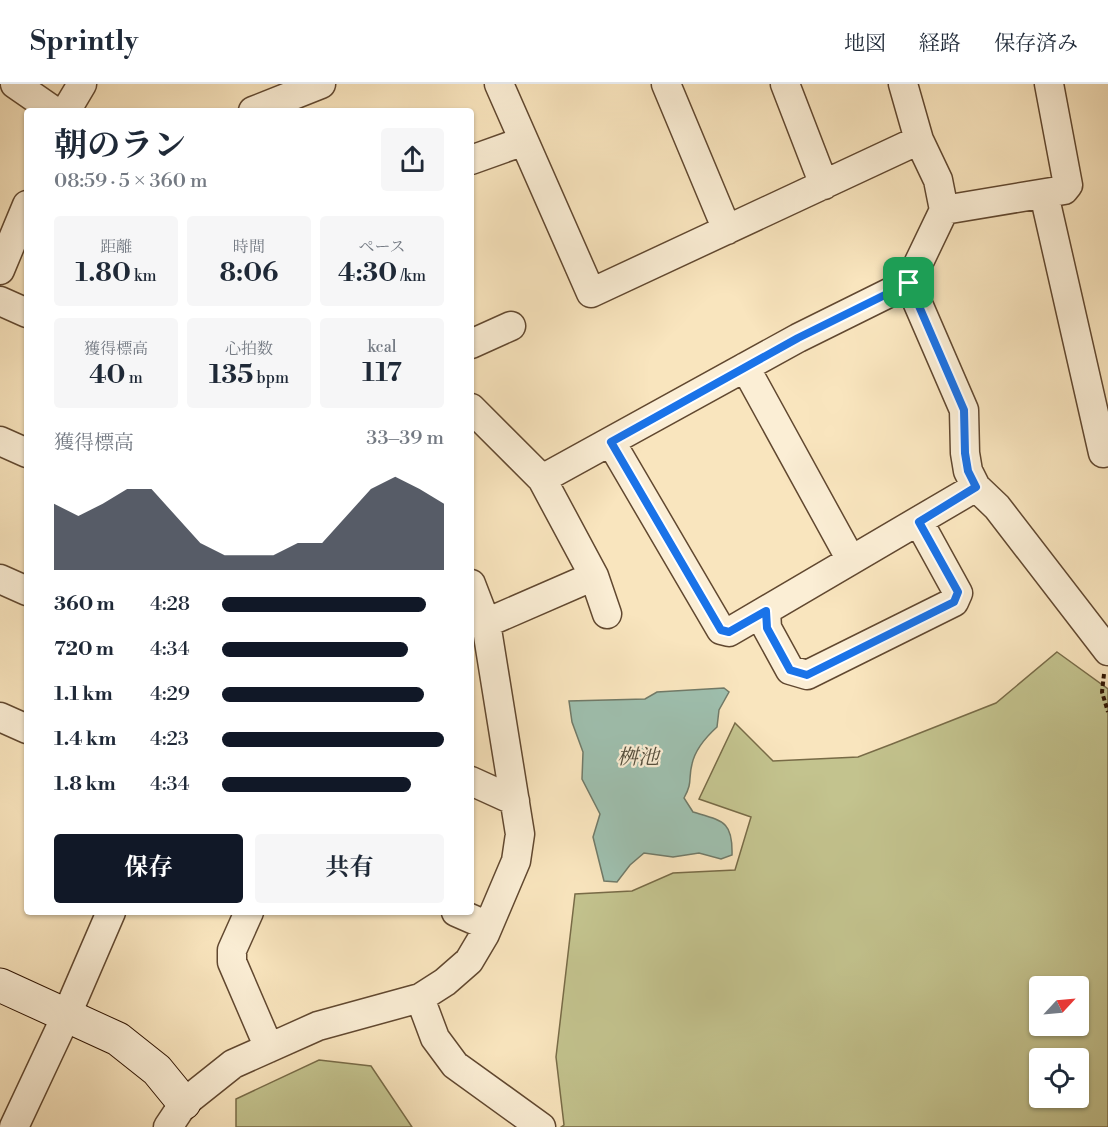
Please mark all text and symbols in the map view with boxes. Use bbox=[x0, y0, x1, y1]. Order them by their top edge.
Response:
text: Sprintly bbox=[30, 24, 138, 59]
text: 地図 bbox=[844, 31, 886, 57]
text: 経路 bbox=[919, 31, 961, 57]
text: 保存済み bbox=[994, 31, 1078, 57]
text: 朝のラン bbox=[54, 126, 186, 167]
button: share bbox=[381, 128, 444, 191]
text: 08:59 · 5 × 360 m bbox=[54, 169, 208, 194]
text: 距離 bbox=[100, 237, 132, 257]
text: 時間 bbox=[233, 237, 265, 257]
text: ペース bbox=[358, 237, 406, 257]
text: 1.80 bbox=[76, 257, 131, 289]
text: 8:06 bbox=[220, 257, 278, 289]
text: 4:30 bbox=[338, 257, 397, 289]
pin bbox=[883, 257, 934, 308]
text: km bbox=[131, 266, 156, 286]
text: /km bbox=[397, 266, 426, 286]
icon: arrive bbox=[892, 266, 925, 299]
text: kcal bbox=[367, 337, 397, 357]
text: 獲得標高 bbox=[84, 339, 148, 359]
text: 心拍数 bbox=[225, 339, 273, 359]
text: 117 bbox=[362, 357, 402, 389]
text: 40 bbox=[89, 359, 126, 391]
text: 135 bbox=[209, 359, 253, 391]
text: m bbox=[126, 368, 143, 388]
text: bpm bbox=[253, 368, 289, 388]
text: 33–39 m bbox=[366, 426, 444, 451]
text: 獲得標高 bbox=[54, 431, 134, 456]
text: 360 m bbox=[54, 592, 115, 617]
text: 4:28 bbox=[150, 592, 190, 617]
text: 720 m bbox=[54, 637, 114, 662]
text: 4:34 bbox=[150, 637, 190, 662]
text: 1.1 km bbox=[54, 682, 113, 707]
text: 4:29 bbox=[150, 682, 190, 707]
text: 1.4 km bbox=[54, 727, 116, 752]
text: 4:23 bbox=[150, 727, 189, 752]
water label: 桝池 bbox=[617, 745, 661, 771]
text: 1.8 km bbox=[54, 772, 116, 797]
text: 4:34 bbox=[150, 772, 190, 797]
button: 保存 bbox=[54, 834, 243, 903]
button: 共有 bbox=[255, 834, 444, 903]
north arrow bbox=[1029, 976, 1089, 1036]
map controls bbox=[1029, 976, 1089, 1108]
button: locate bbox=[1029, 1048, 1089, 1108]

